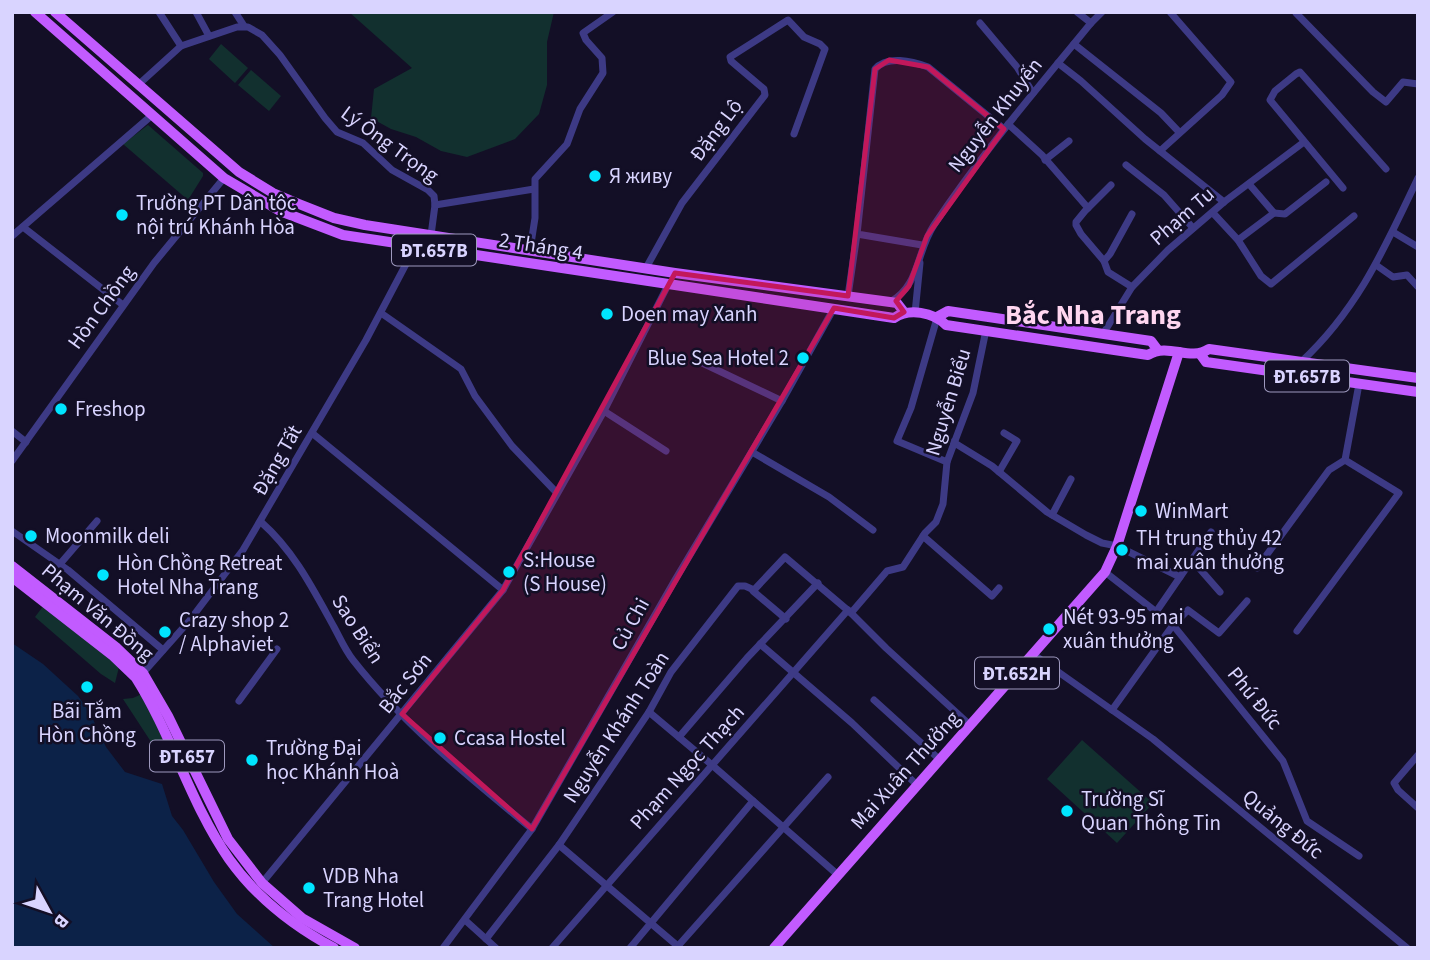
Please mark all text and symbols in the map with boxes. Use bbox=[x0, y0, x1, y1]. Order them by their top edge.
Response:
street label: Nguyễn Khuyến bbox=[941, 51, 1049, 179]
street label: Đặng Lộ bbox=[682, 92, 750, 168]
street label: Lý Ông Trọng bbox=[335, 98, 445, 190]
place label: Я живу bbox=[609, 161, 672, 191]
marker: Я живу bbox=[587, 168, 603, 184]
street label: Phạm Tu bbox=[1143, 179, 1221, 253]
place label: Trường PT Dân tộc nội trú Khánh Hòa bbox=[136, 188, 297, 242]
marker: Trường PT Dân tộc nội trú Khánh Hòa bbox=[114, 207, 130, 223]
street label: 2 Tháng 4 bbox=[497, 225, 585, 267]
road number: ĐT.657B bbox=[392, 234, 476, 266]
street label: Hòn Chồng bbox=[60, 258, 142, 355]
district label: Bắc Nha Trang bbox=[1005, 295, 1181, 335]
place label: Doen may Xanh bbox=[621, 299, 757, 329]
marker: Doen may Xanh bbox=[599, 306, 615, 322]
place label: Blue Sea Hotel 2 bbox=[647, 343, 789, 373]
street label: Nguyễn Biểu bbox=[917, 345, 979, 459]
marker: Blue Sea Hotel 2 bbox=[795, 350, 811, 366]
road number: ĐT.657B bbox=[1265, 360, 1349, 392]
place label: Freshop bbox=[75, 394, 146, 424]
marker: Freshop bbox=[53, 401, 69, 417]
street label: Đặng Tất bbox=[245, 419, 309, 501]
place label: WinMart bbox=[1155, 496, 1228, 526]
marker: WinMart bbox=[1133, 503, 1149, 519]
place label: Moonmilk deli bbox=[45, 521, 170, 551]
place label: TH trung thủy 42 mai xuân thưởng bbox=[1136, 523, 1284, 577]
marker: Moonmilk deli bbox=[23, 528, 39, 544]
marker: TH trung thủy 42 mai xuân thưởng bbox=[1114, 542, 1130, 558]
place label: S:House (S House) bbox=[523, 545, 607, 599]
place label: Hòn Chồng Retreat Hotel Nha Trang bbox=[117, 548, 282, 602]
street label: Phạm Văn Đồng bbox=[35, 556, 161, 668]
marker: S:House (S House) bbox=[501, 564, 517, 580]
marker: Hòn Chồng Retreat Hotel Nha Trang bbox=[95, 567, 111, 583]
street label: Sao Biển bbox=[325, 589, 391, 669]
street label: Củ Chi bbox=[603, 592, 657, 656]
place label: Nét 93-95 mai xuân thưởng bbox=[1063, 602, 1184, 656]
place label: Crazy shop 2 / Alphaviet bbox=[179, 605, 289, 659]
marker: Nét 93-95 mai xuân thưởng bbox=[1041, 621, 1057, 637]
marker: Crazy shop 2 / Alphaviet bbox=[157, 624, 173, 640]
street label: Nguyễn Khánh Toàn bbox=[556, 645, 676, 809]
street label: Bắc Sơn bbox=[371, 646, 439, 720]
road number: ĐT.652H bbox=[975, 658, 1059, 688]
street label: Phú Đức bbox=[1220, 660, 1290, 736]
marker: Bãi Tắm Hòn Chồng bbox=[79, 679, 95, 695]
place label: Bãi Tắm Hòn Chồng bbox=[38, 696, 136, 750]
street label: Phạm Ngọc Thạch bbox=[623, 698, 751, 836]
street label: Mai Xuân Thưởng bbox=[843, 704, 967, 836]
place label: Ccasa Hostel bbox=[454, 723, 566, 753]
marker: Ccasa Hostel bbox=[432, 730, 448, 746]
place label: Trường Đại học Khánh Hoà bbox=[266, 733, 399, 787]
road number: ĐT.657 bbox=[150, 740, 224, 772]
marker: Trường Đại học Khánh Hoà bbox=[244, 752, 260, 768]
street label: Quảng Đức bbox=[1236, 782, 1330, 866]
place label: Trường Sĩ Quan Thông Tin bbox=[1081, 784, 1221, 838]
marker: Trường Sĩ Quan Thông Tin bbox=[1059, 803, 1075, 819]
place label: VDB Nha Trang Hotel bbox=[323, 861, 424, 915]
north arrow bbox=[14, 876, 84, 946]
marker: VDB Nha Trang Hotel bbox=[301, 880, 317, 896]
text: B bbox=[47, 908, 75, 934]

